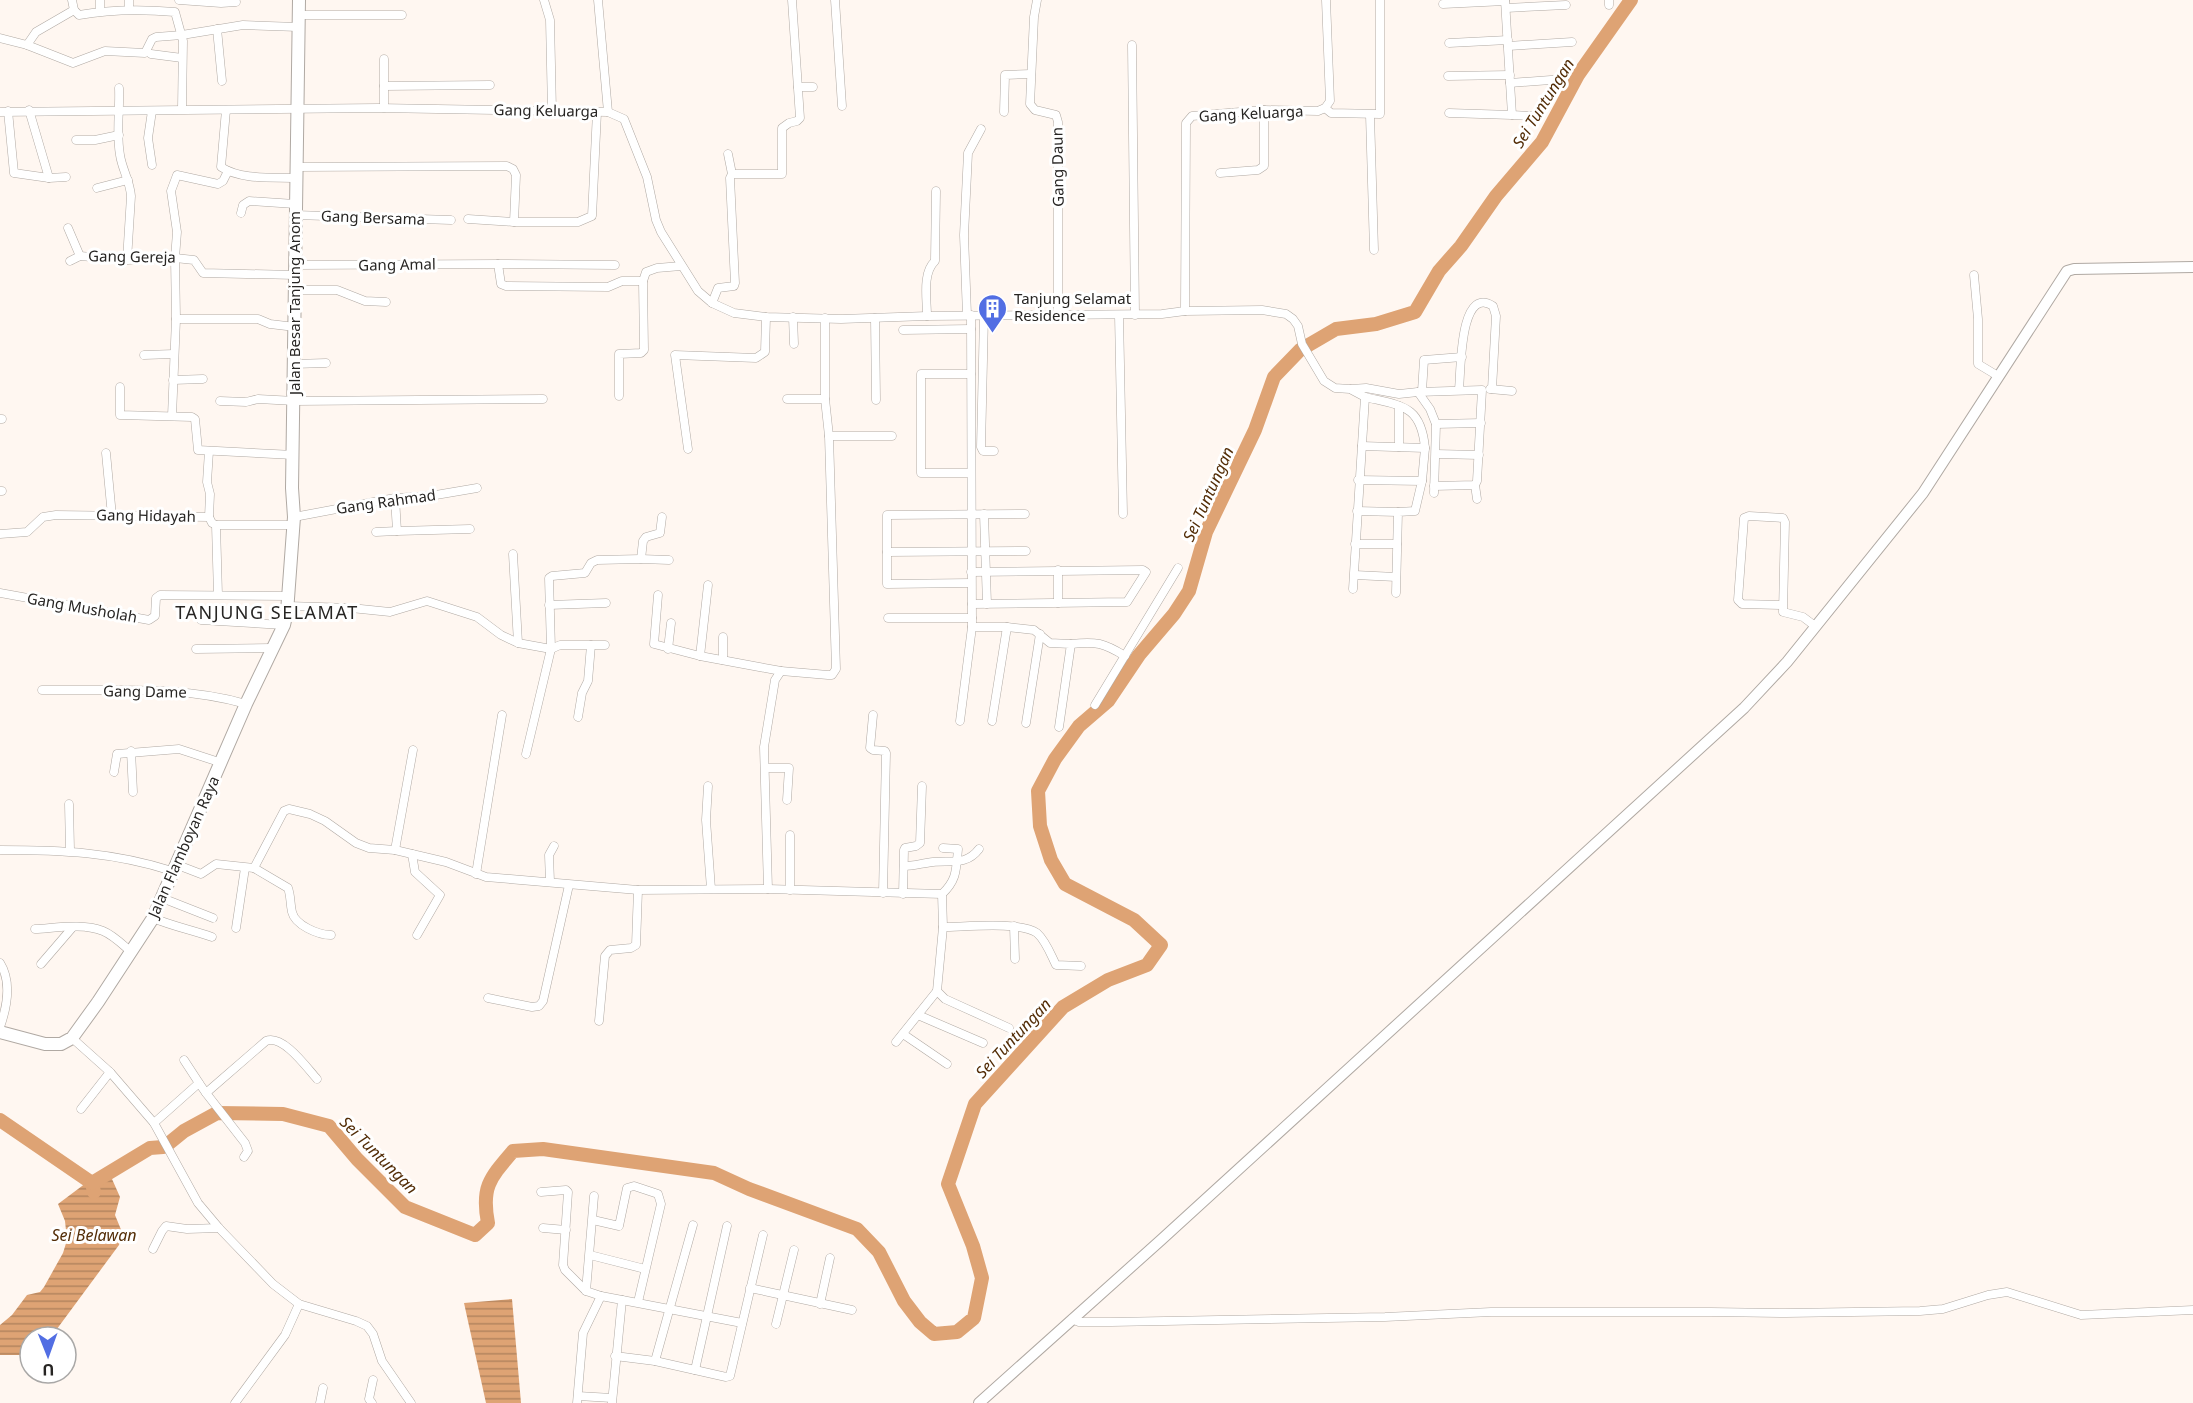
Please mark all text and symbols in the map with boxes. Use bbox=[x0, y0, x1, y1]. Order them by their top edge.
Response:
water label: Sei Tuntungan bbox=[1507, 54, 1579, 152]
street label: Gang Keluarga bbox=[493, 99, 599, 121]
street label: Gang Keluarga bbox=[1198, 100, 1304, 126]
street label: Gang Daun bbox=[1046, 127, 1068, 207]
street label: Gang Bersama bbox=[321, 205, 425, 229]
street label: Jalan Besar Tanjung Anom bbox=[284, 211, 304, 397]
street label: Gang Gereja bbox=[88, 245, 176, 267]
street label: Gang Amal bbox=[358, 253, 436, 275]
place label: Tanjung Selamat Residence bbox=[1014, 288, 1132, 325]
building icon: Tanjung Selamat Residence bbox=[977, 292, 1009, 334]
water label: Sei Tuntungan bbox=[1177, 443, 1239, 545]
street label: Gang Rahmad bbox=[335, 484, 437, 518]
street label: Gang Hidayah bbox=[96, 504, 196, 526]
street label: Gang Musholah bbox=[25, 587, 139, 627]
district label: TANJUNG SELAMAT bbox=[175, 600, 359, 624]
street label: Gang Dame bbox=[103, 680, 187, 702]
street label: Jalan Flamboyan Raya bbox=[142, 773, 223, 922]
water label: Sei Tuntungan bbox=[970, 993, 1056, 1083]
water label: Sei Tuntungan bbox=[335, 1111, 423, 1199]
water label: Sei Belawan bbox=[51, 1224, 137, 1246]
north arrow bbox=[18, 1325, 78, 1385]
text: U bbox=[42, 1359, 55, 1381]

